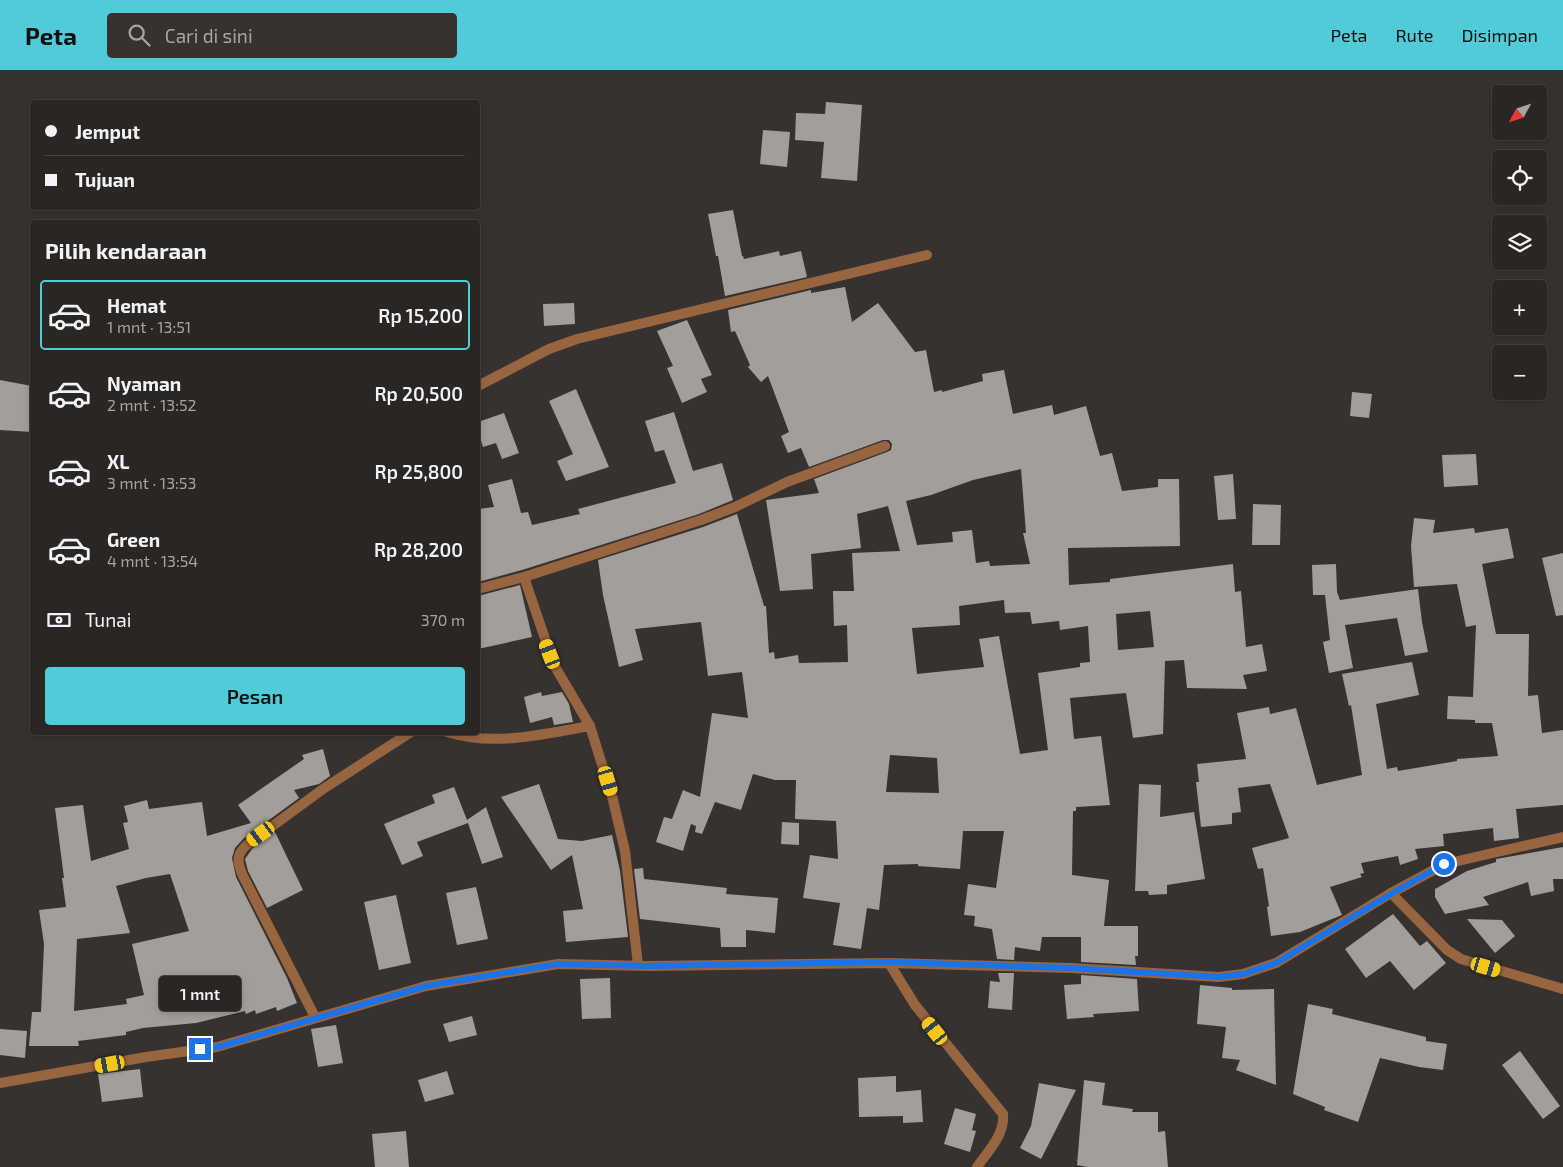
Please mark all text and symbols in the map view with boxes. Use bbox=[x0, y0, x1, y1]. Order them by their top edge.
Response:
search box bbox=[107, 13, 457, 58]
text: Peta bbox=[25, 21, 77, 50]
icon: search bbox=[125, 21, 153, 49]
text: Cari di sini bbox=[165, 24, 253, 47]
text: Peta bbox=[1331, 24, 1368, 46]
text: Rute bbox=[1396, 24, 1433, 46]
text: Disimpan bbox=[1461, 24, 1538, 46]
north arrow bbox=[1492, 85, 1548, 140]
map controls bbox=[1492, 85, 1547, 400]
text: Jemput bbox=[75, 120, 140, 143]
button: locate bbox=[1492, 150, 1547, 205]
text: Tujuan bbox=[75, 168, 135, 191]
button: layers bbox=[1492, 215, 1547, 270]
text: Pilih kendaraan bbox=[45, 237, 207, 263]
button: + bbox=[1492, 280, 1547, 335]
icon: car bbox=[47, 293, 92, 338]
text: Hemat bbox=[107, 294, 166, 317]
text: Rp 15,200 bbox=[378, 304, 463, 327]
text: 1 mnt · 13:51 bbox=[107, 317, 191, 336]
button: − bbox=[1492, 345, 1547, 400]
icon: car bbox=[47, 371, 92, 416]
text: Nyaman bbox=[107, 372, 181, 395]
text: Rp 20,500 bbox=[375, 382, 463, 405]
text: 2 mnt · 13:52 bbox=[107, 395, 197, 414]
icon: car bbox=[47, 449, 92, 494]
text: XL bbox=[107, 450, 129, 473]
text: Rp 25,800 bbox=[375, 460, 463, 483]
text: 3 mnt · 13:53 bbox=[107, 473, 196, 492]
icon: car bbox=[47, 527, 92, 572]
text: Green bbox=[107, 528, 160, 551]
text: Rp 28,200 bbox=[374, 538, 463, 561]
text: 4 mnt · 13:54 bbox=[107, 551, 198, 570]
icon: cash bbox=[45, 606, 73, 634]
text: Tunai bbox=[85, 608, 131, 631]
text: 370 m bbox=[421, 610, 465, 629]
car bbox=[537, 637, 562, 671]
button: Pesan bbox=[45, 667, 465, 725]
car bbox=[596, 764, 619, 798]
car bbox=[244, 819, 277, 849]
route start bbox=[1433, 853, 1455, 875]
car bbox=[1469, 956, 1502, 978]
callout: 1 mnt bbox=[159, 976, 241, 1012]
text: 1 mnt bbox=[180, 984, 220, 1003]
car bbox=[919, 1015, 950, 1047]
route end bbox=[189, 1038, 211, 1060]
car bbox=[93, 1054, 126, 1074]

